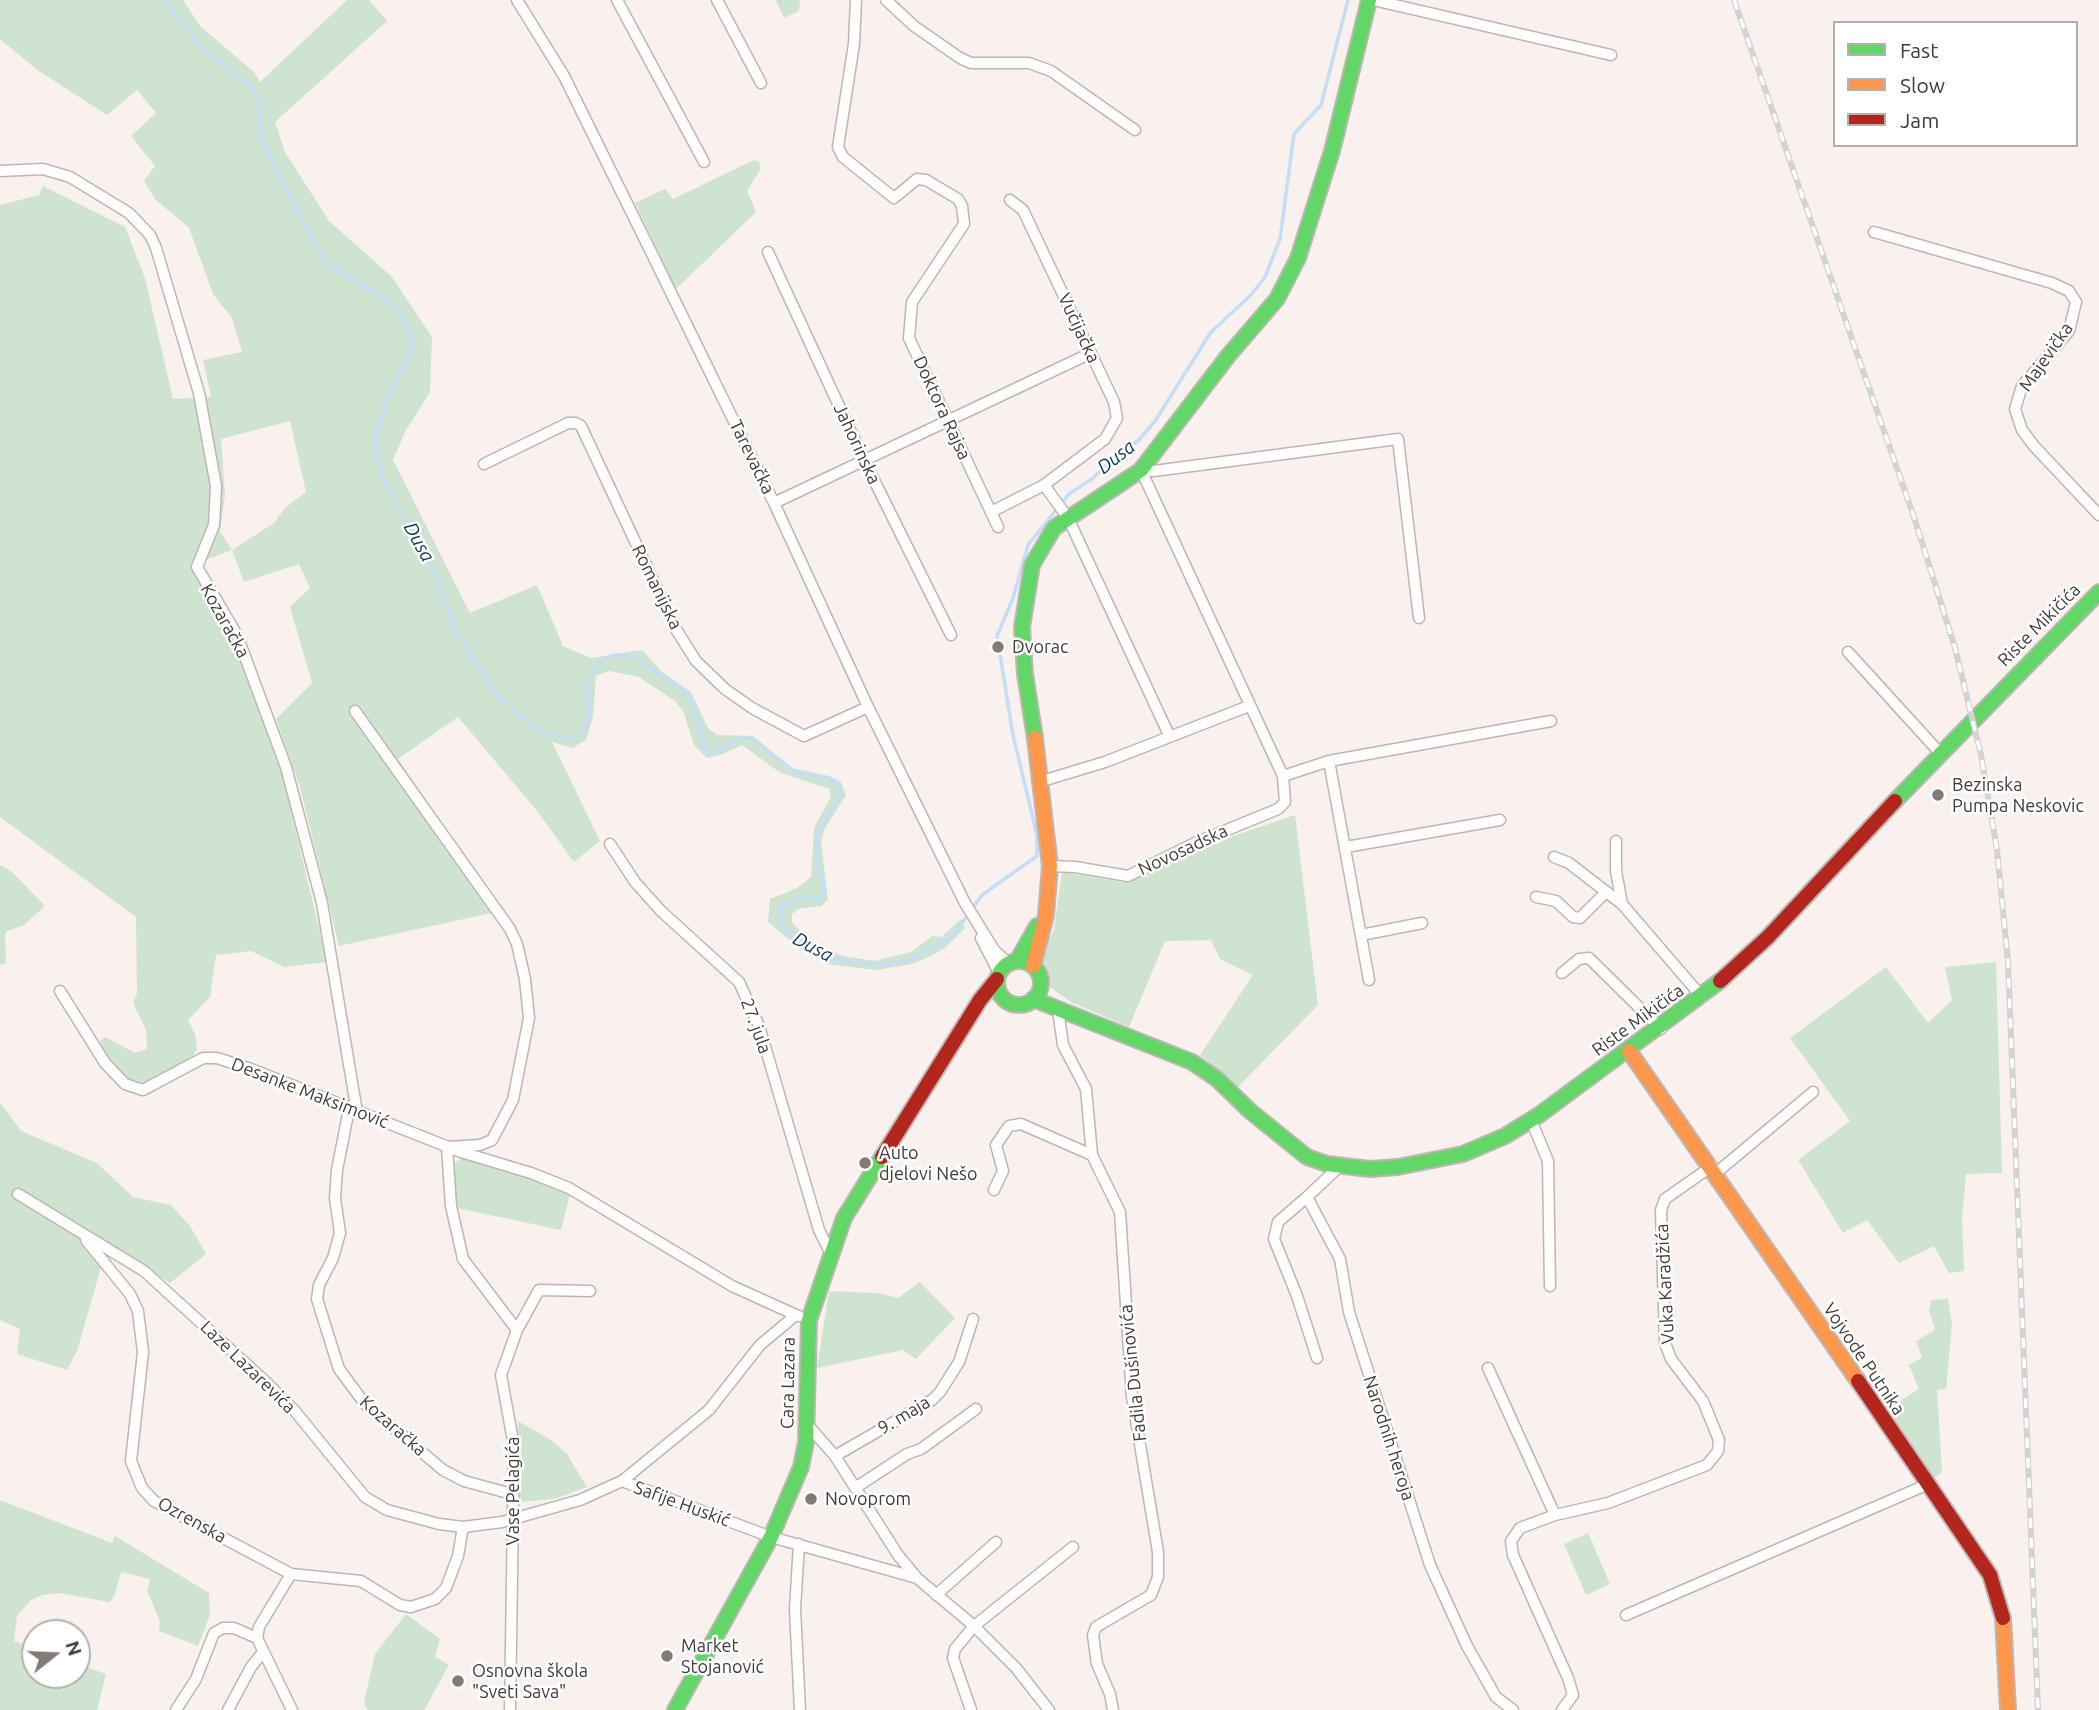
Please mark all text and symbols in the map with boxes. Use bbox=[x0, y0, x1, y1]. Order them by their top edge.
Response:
legend bbox=[1833, 21, 2078, 147]
text: Fast bbox=[1900, 38, 1938, 62]
text: Slow bbox=[1900, 73, 1945, 97]
text: Jam bbox=[1900, 108, 1939, 132]
street label: Vučijačka bbox=[1053, 290, 1105, 366]
street label: Majevička bbox=[2014, 318, 2078, 396]
street label: Doktora Rajsa bbox=[909, 353, 975, 463]
street label: Jahorinska bbox=[829, 400, 885, 488]
street label: Tarevačka bbox=[725, 416, 779, 498]
water label: Dusa bbox=[1093, 435, 1139, 479]
water label: Dusa bbox=[399, 518, 439, 566]
street label: Romanijska bbox=[627, 541, 687, 633]
street label: Riste Mikičića bbox=[1993, 579, 2085, 671]
street label: Kozaračka bbox=[196, 580, 254, 662]
place label: Dvorac bbox=[1012, 636, 1068, 658]
marker: Dvorac bbox=[990, 639, 1006, 655]
place label: Bezinska Pumpa Neskovic bbox=[1952, 774, 2084, 816]
marker: Bezinska Pumpa Neskovic bbox=[1930, 787, 1946, 803]
street label: Novosadska bbox=[1135, 820, 1231, 880]
water label: Dusa bbox=[789, 927, 837, 967]
street label: Riste Mikičića bbox=[1588, 979, 1688, 1061]
street label: 27. jula bbox=[736, 995, 776, 1057]
street label: Desanke Maksimović bbox=[228, 1053, 392, 1133]
place label: Auto djelovi Nešo bbox=[879, 1142, 977, 1184]
marker: Auto djelovi Nešo bbox=[857, 1155, 873, 1171]
street label: Vuka Karadžića bbox=[1651, 1223, 1679, 1345]
street label: Vojvode Putnika bbox=[1819, 1299, 1909, 1419]
street label: Fadila Dušinovića bbox=[1115, 1303, 1151, 1443]
street label: Laze Lazarevića bbox=[196, 1316, 300, 1418]
street label: Cara Lazara bbox=[776, 1337, 800, 1429]
street label: Narodnih heroja bbox=[1359, 1373, 1419, 1503]
street label: Kozaračka bbox=[355, 1391, 431, 1461]
street label: 9. maja bbox=[874, 1391, 934, 1439]
street label: Vase Pelagića bbox=[502, 1437, 524, 1545]
street label: Safije Huskić bbox=[631, 1477, 733, 1531]
place label: Novoprom bbox=[825, 1488, 911, 1510]
marker: Novoprom bbox=[803, 1491, 819, 1507]
street label: Ozrenska bbox=[154, 1492, 230, 1548]
north arrow bbox=[21, 1619, 91, 1689]
place label: Market Stojanović bbox=[681, 1635, 764, 1678]
text: N bbox=[61, 1638, 87, 1658]
marker: Market Stojanović bbox=[659, 1648, 675, 1664]
place label: Osnovna škola "Sveti Sava" bbox=[472, 1660, 588, 1702]
marker: Osnovna škola "Sveti Sava" bbox=[450, 1673, 466, 1689]

